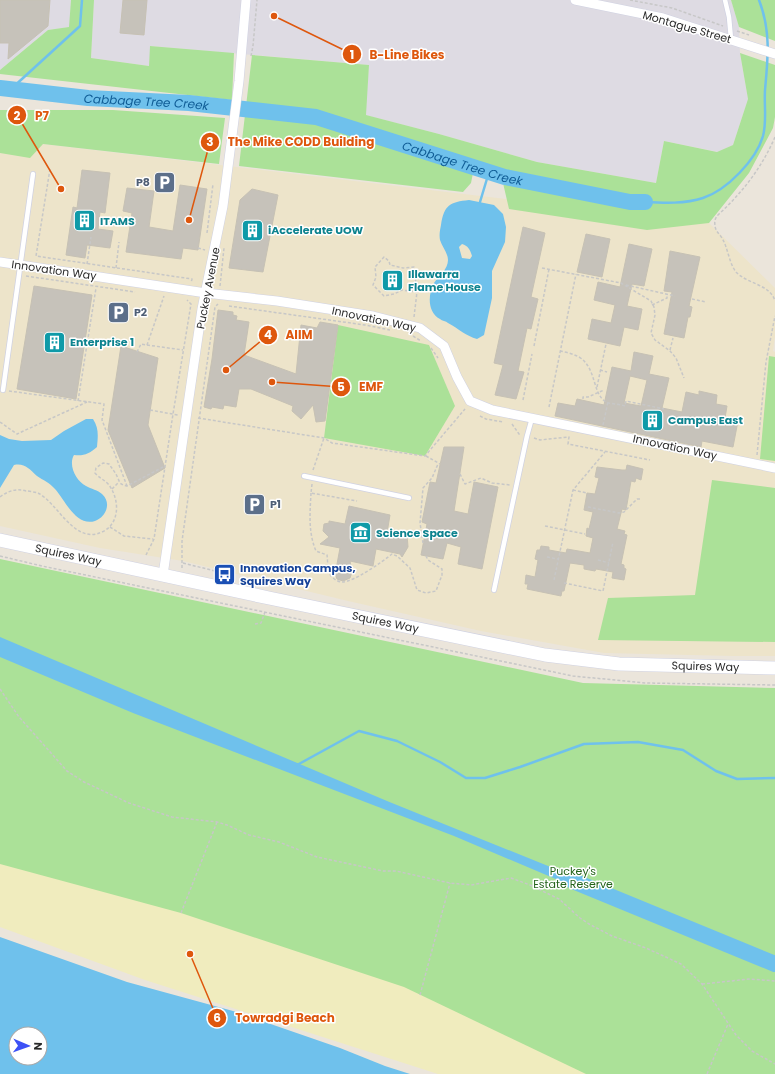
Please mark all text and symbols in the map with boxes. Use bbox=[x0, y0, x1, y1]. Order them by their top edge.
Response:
street label: Montague Street bbox=[641, 7, 733, 47]
callout: B-Line Bikes bbox=[342, 42, 453, 66]
text: 1 bbox=[350, 46, 354, 63]
text: B-Line Bikes bbox=[369, 46, 445, 63]
water label: Cabbage Tree Creek bbox=[83, 89, 211, 114]
callout: P7 bbox=[7, 103, 57, 127]
text: 2 bbox=[14, 107, 21, 124]
text: P7 bbox=[35, 107, 50, 124]
callout: The Mike CODD Building bbox=[200, 130, 383, 154]
text: 3 bbox=[206, 133, 214, 150]
text: The Mike CODD Building bbox=[228, 133, 374, 150]
water label: Cabbage Tree Creek bbox=[400, 136, 525, 189]
parking icon: P8 bbox=[152, 169, 178, 195]
place label: P8 bbox=[136, 174, 150, 190]
building icon: ITAMS bbox=[72, 208, 98, 234]
place label: ITAMS bbox=[100, 213, 135, 229]
building icon: iAccelerate UOW bbox=[240, 217, 266, 243]
place label: iAccelerate UOW bbox=[268, 222, 364, 238]
street label: Puckey Avenue bbox=[192, 246, 224, 330]
street label: Innovation Way bbox=[11, 256, 98, 284]
place label: Illawarra Flame House bbox=[408, 266, 481, 295]
building icon: Illawarra Flame House bbox=[379, 267, 405, 293]
parking icon: P2 bbox=[105, 299, 131, 325]
street label: Innovation Way bbox=[331, 302, 418, 336]
place label: P2 bbox=[134, 304, 147, 320]
callout: AIIM bbox=[258, 323, 321, 347]
text: 4 bbox=[264, 326, 272, 343]
text: AIIM bbox=[286, 326, 312, 343]
building icon: Enterprise 1 bbox=[42, 329, 68, 355]
place label: Enterprise 1 bbox=[70, 334, 134, 350]
callout: EMF bbox=[331, 375, 391, 399]
text: 5 bbox=[337, 378, 345, 395]
text: EMF bbox=[359, 378, 383, 395]
building icon: Campus East bbox=[639, 407, 665, 433]
place label: Campus East bbox=[668, 412, 743, 428]
street label: Innovation Way bbox=[632, 430, 719, 464]
parking icon: P1 bbox=[241, 491, 267, 517]
place label: P1 bbox=[270, 496, 281, 512]
museum icon: Science Space bbox=[347, 520, 373, 546]
place label: Science Space bbox=[376, 525, 458, 541]
street label: Squires Way bbox=[34, 540, 104, 570]
place label: Innovation Campus, Squires Way bbox=[240, 560, 356, 589]
bus stop icon: Innovation Campus, Squires Way bbox=[211, 561, 237, 587]
street label: Squires Way bbox=[351, 607, 421, 637]
street label: Squires Way bbox=[671, 657, 740, 675]
park label: Puckey's Estate Reserve bbox=[533, 863, 613, 892]
callout: Towradgi Beach bbox=[207, 1006, 342, 1030]
text: 6 bbox=[213, 1009, 221, 1026]
text: Towradgi Beach bbox=[235, 1009, 335, 1026]
north arrow bbox=[8, 1026, 48, 1066]
text: N bbox=[30, 1042, 46, 1051]

